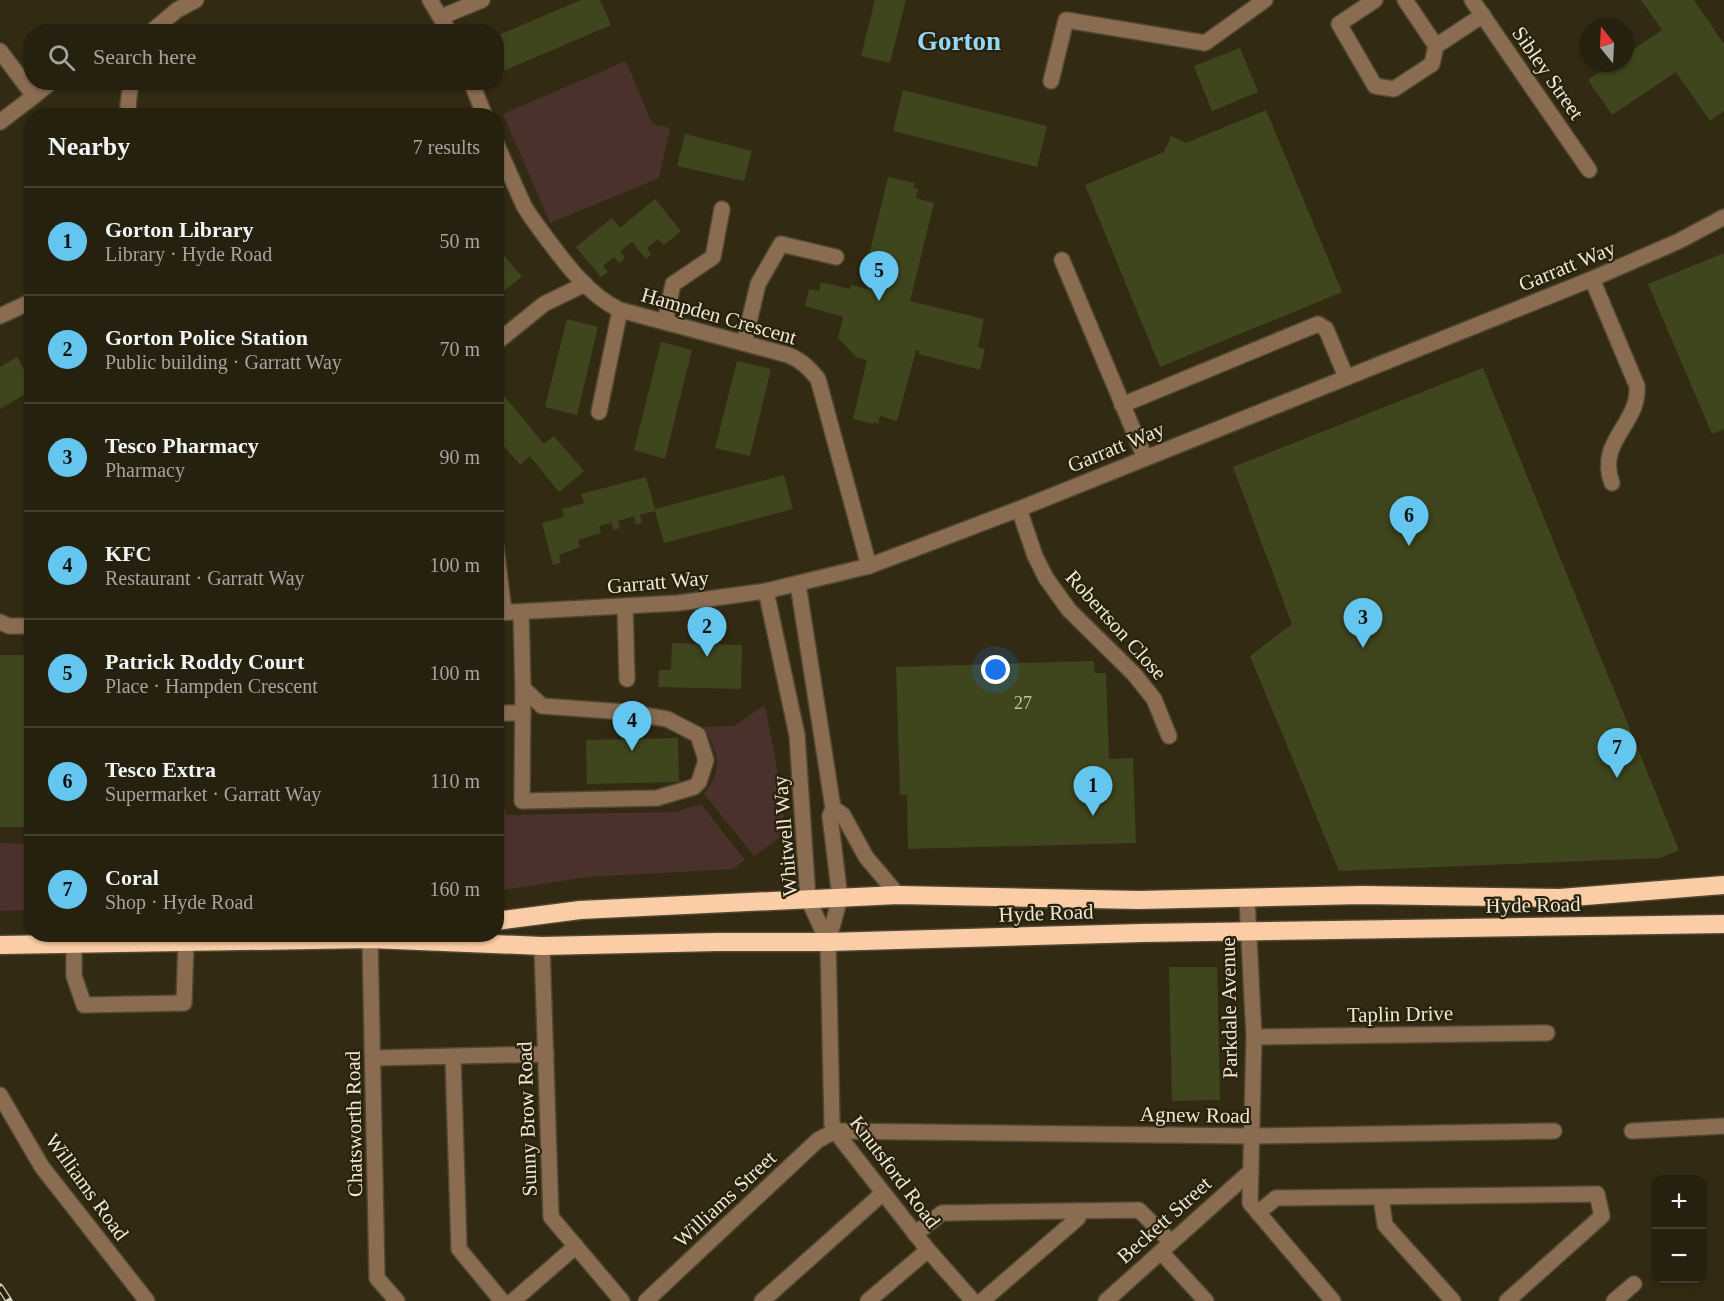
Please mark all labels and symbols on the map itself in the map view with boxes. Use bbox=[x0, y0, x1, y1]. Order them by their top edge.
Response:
north arrow bbox=[1580, 18, 1634, 72]
street label: Sibley Street bbox=[1507, 22, 1589, 124]
district label: Gorton bbox=[917, 26, 1001, 56]
street label: Garratt Way bbox=[1515, 236, 1619, 296]
pin: 5 bbox=[860, 252, 898, 301]
street label: Hampden Crescent bbox=[639, 282, 800, 350]
street label: Garratt Way bbox=[1064, 417, 1168, 477]
pin: 6 bbox=[1390, 496, 1428, 546]
street label: Robertson Close bbox=[1060, 565, 1172, 685]
street label: Garratt Way bbox=[606, 566, 710, 598]
pin: 3 bbox=[1344, 598, 1382, 648]
pin: 2 bbox=[688, 608, 726, 657]
your location bbox=[981, 655, 1010, 684]
house number: 27 bbox=[1014, 693, 1032, 713]
pin: 4 bbox=[612, 702, 652, 751]
pin: 7 bbox=[1598, 728, 1636, 778]
pin: 1 bbox=[1074, 766, 1112, 816]
street label: Whitwell Way bbox=[768, 774, 802, 897]
street label: Hyde Road bbox=[1485, 892, 1581, 918]
street label: Hyde Road bbox=[998, 899, 1094, 927]
street label: Parkdale Avenue bbox=[1216, 937, 1242, 1079]
street label: Taplin Drive bbox=[1347, 1001, 1453, 1027]
street label: Sunny Brow Road bbox=[512, 1041, 542, 1197]
street label: Chatsworth Road bbox=[341, 1050, 367, 1197]
street label: Agnew Road bbox=[1140, 1102, 1251, 1128]
street label: Knutsford Road bbox=[845, 1111, 945, 1233]
street label: Williams Road bbox=[40, 1129, 134, 1245]
street label: Williams Street bbox=[669, 1146, 781, 1252]
street label: Beckett Street bbox=[1112, 1171, 1216, 1269]

